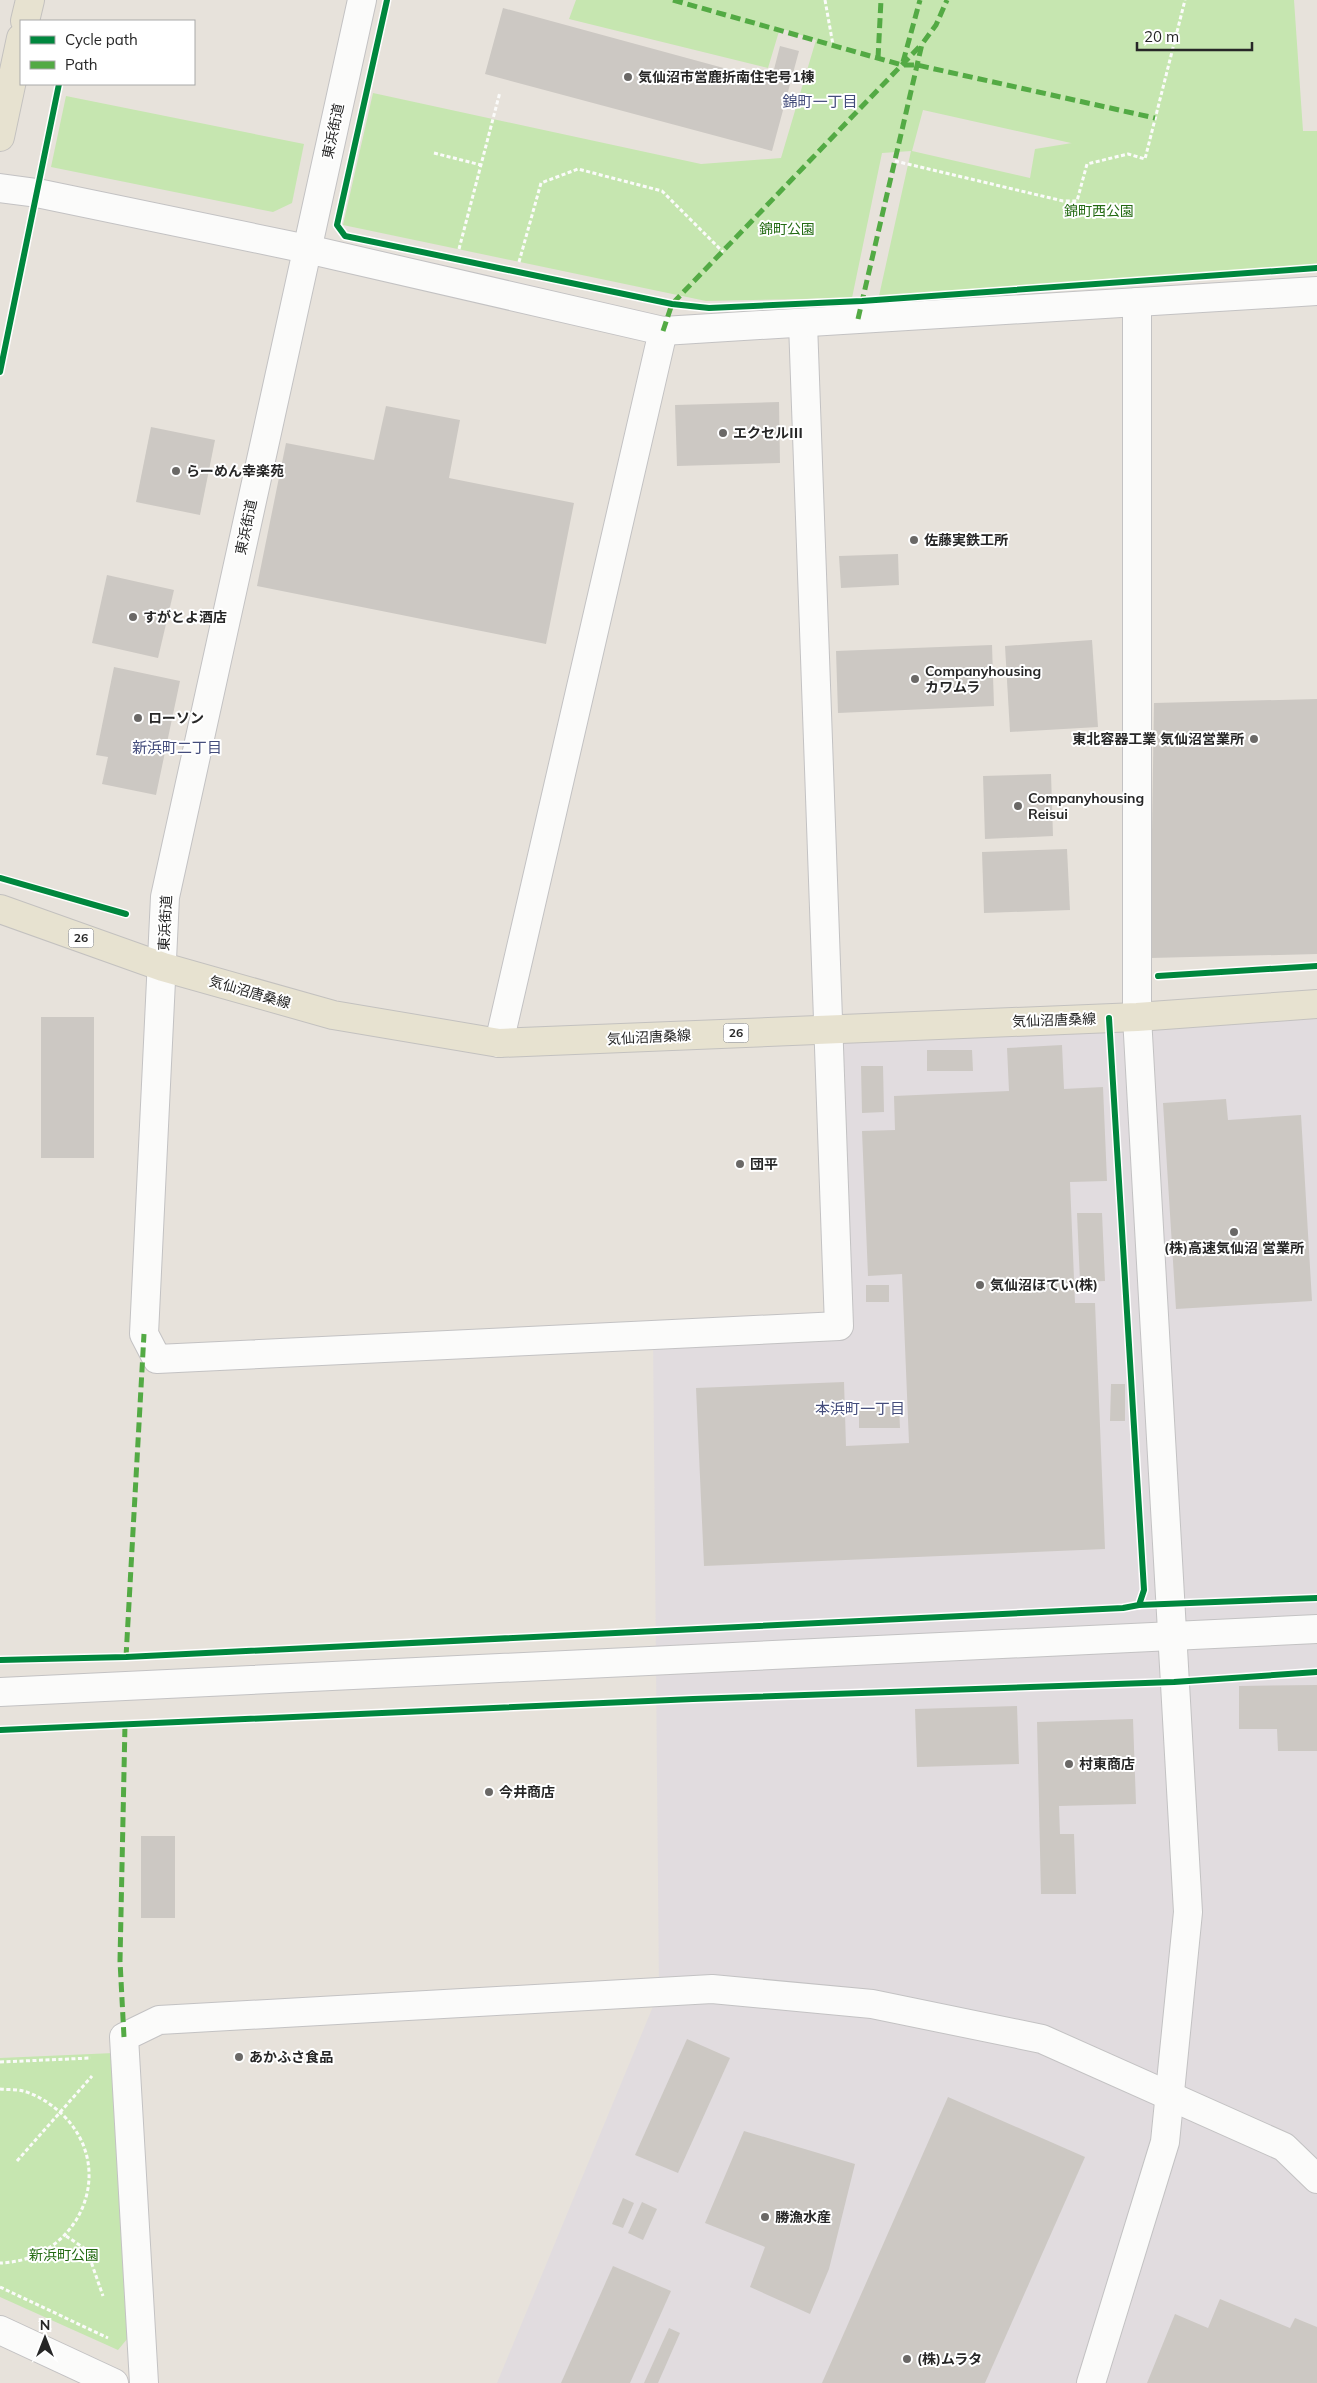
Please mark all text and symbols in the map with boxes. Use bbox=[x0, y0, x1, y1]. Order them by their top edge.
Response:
legend bbox=[20, 20, 195, 85]
scale bar bbox=[1137, 20, 1252, 52]
text: 20 m bbox=[1144, 27, 1179, 46]
text: Cycle path bbox=[65, 30, 138, 49]
text: Path bbox=[65, 55, 97, 74]
place label: 気仙沼市営鹿折南住宅号1棟 bbox=[638, 68, 814, 86]
marker: 気仙沼市営鹿折南住宅号1棟 bbox=[622, 71, 634, 83]
district label: 錦町一丁目 bbox=[782, 92, 858, 111]
street label: 東浜街道 bbox=[318, 102, 348, 160]
park label: 錦町西公園 bbox=[1064, 202, 1134, 220]
park label: 錦町公園 bbox=[759, 220, 815, 238]
place label: エクセルⅢ bbox=[733, 424, 803, 442]
marker: エクセルⅢ bbox=[717, 427, 729, 439]
place label: らーめん幸楽苑 bbox=[186, 462, 284, 480]
marker: らーめん幸楽苑 bbox=[170, 465, 182, 477]
street label: 東浜街道 bbox=[231, 498, 261, 556]
place label: 佐藤実鉄工所 bbox=[924, 531, 1008, 549]
marker: 佐藤実鉄工所 bbox=[908, 534, 920, 546]
place label: すがとよ酒店 bbox=[143, 608, 227, 626]
marker: すがとよ酒店 bbox=[127, 611, 139, 623]
place label: Companyhousing カワムラ bbox=[925, 662, 1041, 696]
marker: Companyhousing カワムラ bbox=[909, 673, 921, 685]
place label: ローソン bbox=[148, 709, 204, 727]
marker: ローソン bbox=[132, 712, 144, 724]
place label: 東北容器工業 気仙沼営業所 bbox=[1072, 730, 1244, 748]
marker: 東北容器工業 気仙沼営業所 bbox=[1248, 733, 1260, 745]
district label: 新浜町二丁目 bbox=[132, 738, 222, 757]
place label: Companyhousing Reisui bbox=[1028, 789, 1144, 823]
marker: Companyhousing Reisui bbox=[1012, 800, 1024, 812]
street label: 東浜街道 bbox=[155, 895, 175, 951]
road number: 26 bbox=[68, 928, 94, 948]
street label: 気仙沼唐桑線 bbox=[207, 972, 293, 1012]
street label: 気仙沼唐桑線 bbox=[1012, 1010, 1096, 1030]
road number: 26 bbox=[724, 1024, 748, 1042]
street label: 気仙沼唐桑線 bbox=[607, 1026, 691, 1048]
place label: 団平 bbox=[750, 1155, 778, 1173]
marker: 団平 bbox=[734, 1158, 746, 1170]
marker: (株)高速気仙沼 営業所 bbox=[1228, 1226, 1240, 1238]
place label: (株)高速気仙沼 営業所 bbox=[1164, 1239, 1304, 1257]
place label: 気仙沼ほてい(株) bbox=[990, 1276, 1098, 1294]
marker: 気仙沼ほてい(株) bbox=[974, 1279, 986, 1291]
district label: 本浜町一丁目 bbox=[815, 1399, 905, 1418]
place label: 村東商店 bbox=[1079, 1755, 1135, 1773]
marker: 村東商店 bbox=[1063, 1758, 1075, 1770]
place label: 今井商店 bbox=[499, 1783, 555, 1801]
marker: 今井商店 bbox=[483, 1786, 495, 1798]
place label: あかふさ食品 bbox=[249, 2048, 333, 2066]
marker: あかふさ食品 bbox=[233, 2051, 245, 2063]
place label: 勝漁水産 bbox=[775, 2208, 831, 2226]
marker: 勝漁水産 bbox=[759, 2211, 771, 2223]
park label: 新浜町公園 bbox=[29, 2246, 99, 2264]
north arrow bbox=[20, 2313, 70, 2363]
text: N bbox=[40, 2316, 50, 2334]
place label: (株)ムラタ bbox=[917, 2350, 982, 2368]
marker: (株)ムラタ bbox=[901, 2353, 913, 2365]

